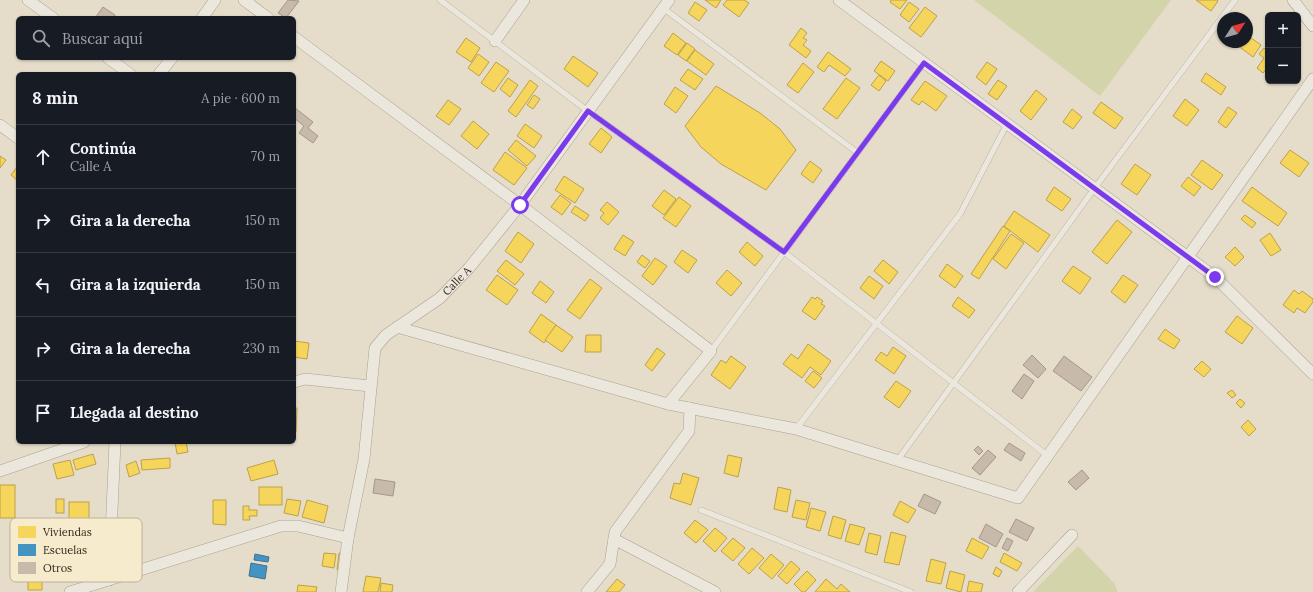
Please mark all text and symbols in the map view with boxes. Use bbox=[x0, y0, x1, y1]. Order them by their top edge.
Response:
north arrow bbox=[1217, 12, 1253, 48]
map controls bbox=[1265, 12, 1301, 84]
button: + bbox=[1265, 12, 1301, 48]
search box bbox=[16, 16, 296, 60]
icon: search bbox=[30, 27, 52, 49]
text: Buscar aquí bbox=[62, 29, 143, 48]
button: − bbox=[1265, 48, 1301, 84]
text: 8 min bbox=[32, 87, 78, 109]
text: A pie · 600 m bbox=[201, 90, 280, 107]
text: Continúa bbox=[70, 139, 136, 158]
icon: ahead bbox=[32, 146, 54, 168]
text: 70 m bbox=[251, 148, 280, 165]
text: Calle A bbox=[70, 158, 111, 175]
route start bbox=[511, 196, 529, 214]
icon: right bbox=[32, 210, 54, 232]
text: Gira a la derecha bbox=[70, 211, 190, 230]
text: 150 m bbox=[245, 212, 280, 229]
street label: Calle A bbox=[439, 263, 475, 298]
route end bbox=[1206, 268, 1224, 286]
icon: left bbox=[32, 274, 54, 296]
text: Gira a la izquierda bbox=[70, 275, 201, 294]
text: 150 m bbox=[245, 276, 280, 293]
icon: right bbox=[32, 338, 54, 360]
text: Gira a la derecha bbox=[70, 339, 190, 358]
text: 230 m bbox=[243, 340, 280, 357]
icon: arrive bbox=[32, 402, 54, 424]
text: Llegada al destino bbox=[70, 403, 199, 422]
legend bbox=[10, 518, 142, 582]
text: Viviendas bbox=[42, 525, 92, 539]
text: Escuelas bbox=[43, 543, 87, 557]
text: Otros bbox=[43, 561, 72, 575]

